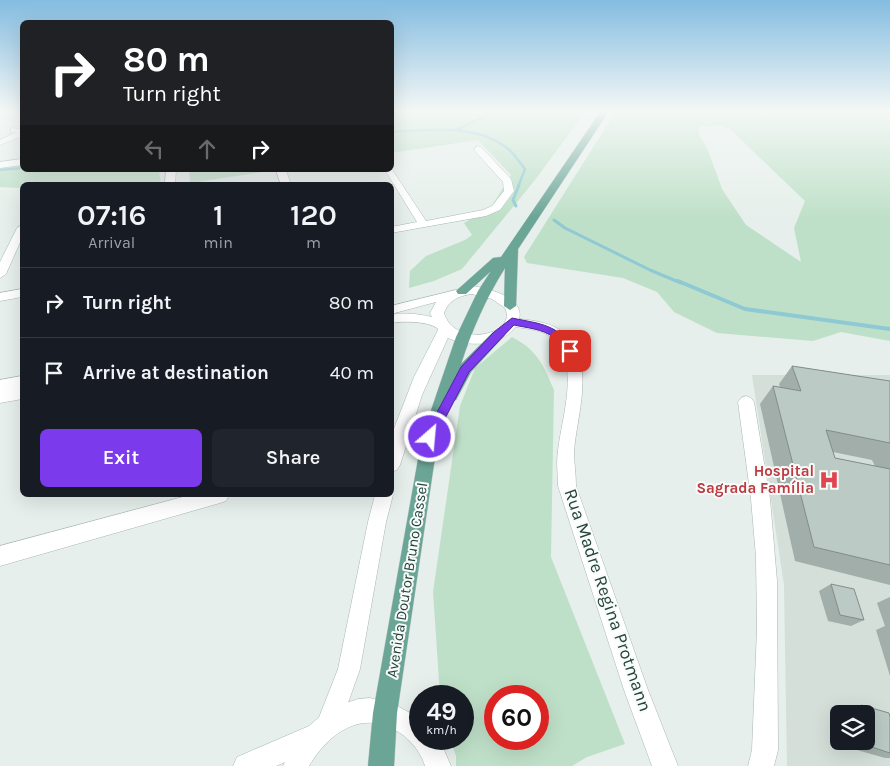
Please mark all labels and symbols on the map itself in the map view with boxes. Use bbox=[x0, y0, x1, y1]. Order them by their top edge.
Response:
pin bbox=[549, 330, 591, 372]
position arrow bbox=[403, 410, 455, 462]
place label: Hospital Sagrada Família bbox=[696, 462, 814, 497]
hospital icon: Hospital Sagrada Família bbox=[818, 469, 840, 491]
street label: Avenida Doutor Bruno Cassel bbox=[383, 481, 431, 679]
street label: Rua Madre Regina Protmann bbox=[559, 486, 657, 714]
speed limit sign: 60 bbox=[484, 685, 549, 750]

